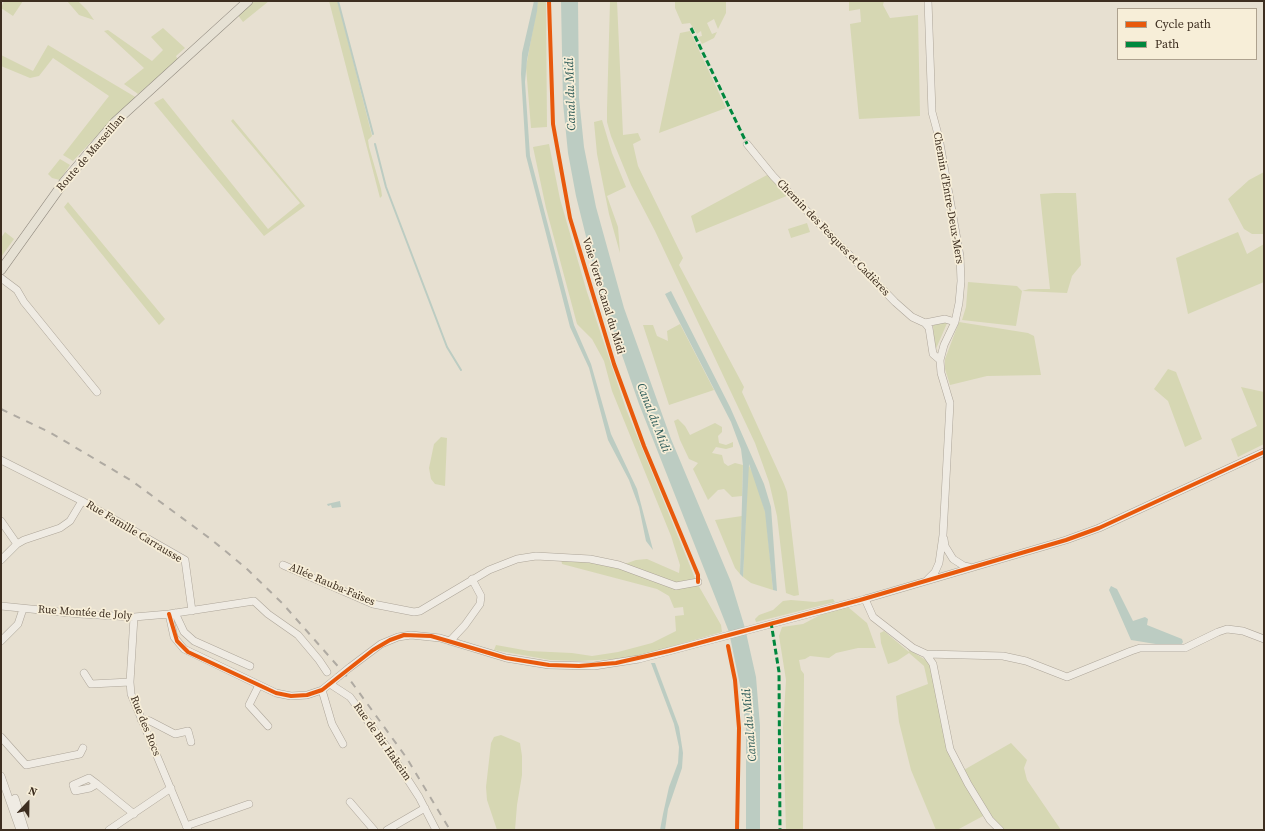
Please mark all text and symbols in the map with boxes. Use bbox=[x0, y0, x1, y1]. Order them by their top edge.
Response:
legend bbox=[1117, 8, 1257, 60]
text: Cycle path bbox=[1155, 16, 1211, 32]
text: Path bbox=[1155, 36, 1179, 52]
water label: Canal du Midi bbox=[563, 57, 579, 131]
street label: Route de Marseillan bbox=[54, 112, 128, 194]
street label: Chemin d'Entre-Deux-Mers bbox=[930, 131, 966, 265]
street label: Chemin des Fesques et Cadières bbox=[774, 177, 892, 299]
street label: Voie Verte Canal du Midi bbox=[579, 236, 627, 356]
water label: Canal du Midi bbox=[633, 381, 673, 455]
street label: Rue Famille Carrausse bbox=[84, 498, 184, 566]
street label: Allée Rauba-Faïses bbox=[287, 561, 377, 609]
street label: Rue Montée de Joly bbox=[38, 603, 132, 623]
water label: Canal du Midi bbox=[740, 688, 760, 762]
street label: Rue des Rocs bbox=[127, 694, 163, 758]
street label: Rue de Bir Hakeim bbox=[350, 701, 414, 783]
north arrow bbox=[8, 783, 48, 823]
text: N bbox=[26, 783, 39, 800]

